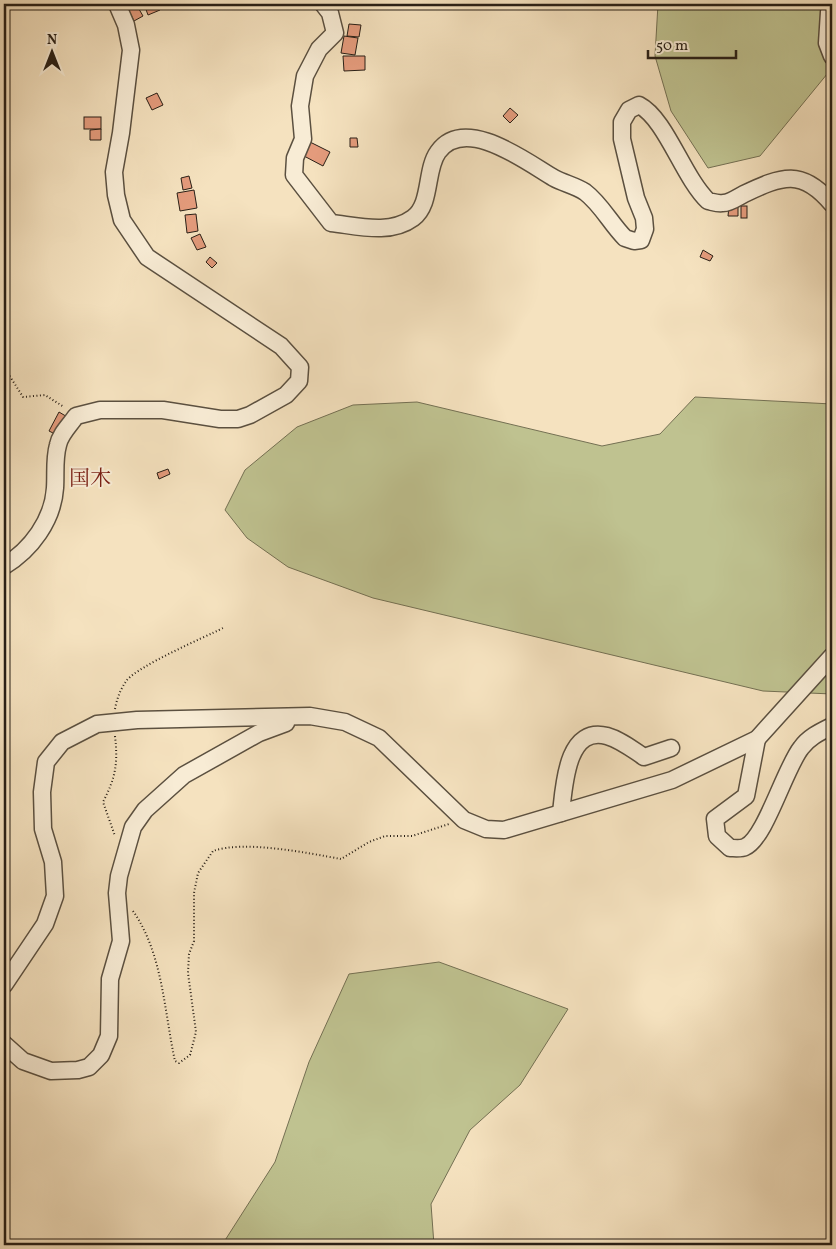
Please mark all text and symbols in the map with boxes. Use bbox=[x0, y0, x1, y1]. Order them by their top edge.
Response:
north arrow bbox=[28, 28, 78, 78]
scale bar bbox=[648, 28, 736, 60]
text: N bbox=[47, 31, 57, 50]
text: 50 m bbox=[656, 36, 688, 57]
district label: 国木 bbox=[69, 465, 111, 494]

